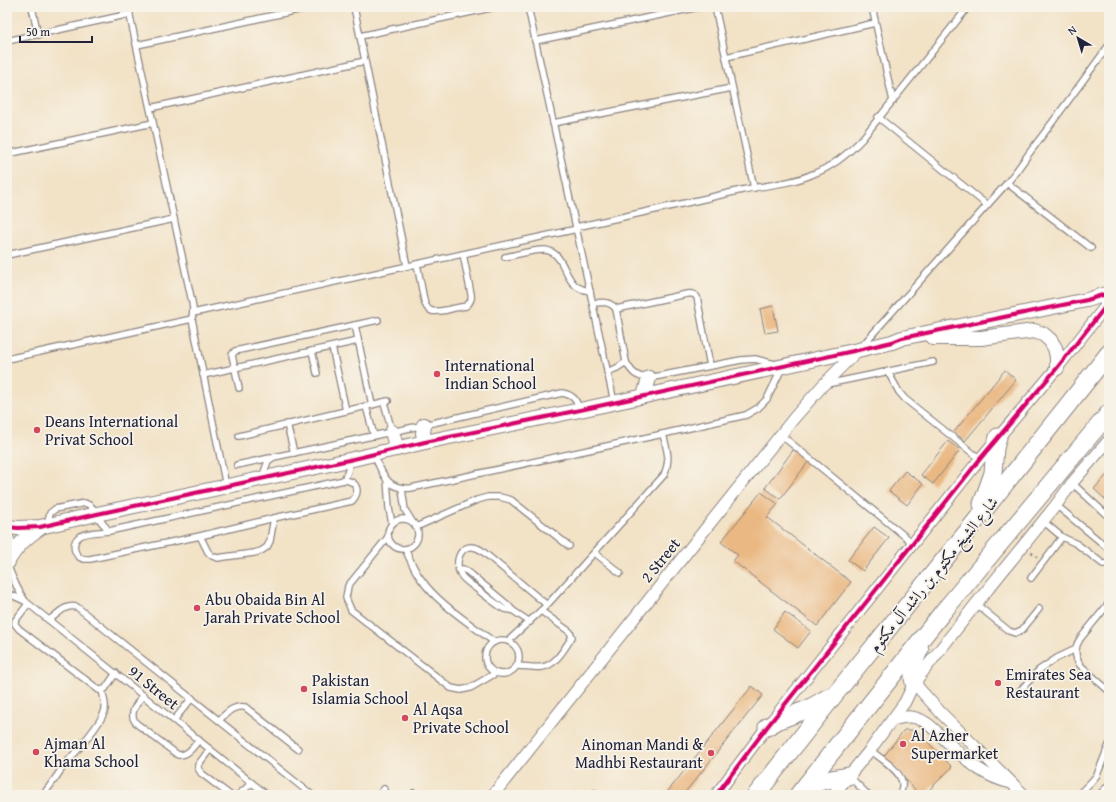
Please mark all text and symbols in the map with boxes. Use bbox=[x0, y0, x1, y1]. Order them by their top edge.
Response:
scale bar bbox=[20, 18, 92, 44]
north arrow bbox=[1058, 18, 1098, 58]
text: N bbox=[1064, 21, 1080, 39]
text: 50 m bbox=[26, 23, 50, 40]
place label: International Indian School bbox=[445, 353, 537, 395]
marker: International Indian School bbox=[432, 369, 442, 379]
place label: Deans International Privat School bbox=[45, 409, 179, 451]
marker: Deans International Privat School bbox=[32, 425, 42, 435]
street label: شارع الشيخ مكتوم بن راشد آل مكتوم bbox=[862, 491, 1006, 659]
street label: 2 Street bbox=[634, 532, 686, 588]
place label: Abu Obaida Bin Al Jarah Private School bbox=[203, 587, 341, 629]
marker: Abu Obaida Bin Al Jarah Private School bbox=[192, 603, 202, 613]
street label: 91 Street bbox=[123, 659, 185, 715]
place label: Emirates Sea Restaurant bbox=[1006, 662, 1092, 704]
place label: Pakistan Islamia School bbox=[312, 668, 409, 710]
marker: Emirates Sea Restaurant bbox=[993, 678, 1003, 688]
marker: Pakistan Islamia School bbox=[299, 684, 309, 694]
place label: Al Aqsa Private School bbox=[413, 697, 510, 739]
marker: Al Aqsa Private School bbox=[400, 713, 410, 723]
place label: Al Azher Supermarket bbox=[911, 723, 999, 765]
place label: Ajman Al Khama School bbox=[44, 731, 139, 773]
place label: Ainoman Mandi & Madhbi Restaurant bbox=[575, 732, 703, 774]
marker: Al Azher Supermarket bbox=[898, 739, 908, 749]
marker: Ajman Al Khama School bbox=[31, 747, 41, 757]
marker: Ainoman Mandi & Madhbi Restaurant bbox=[706, 748, 716, 758]

